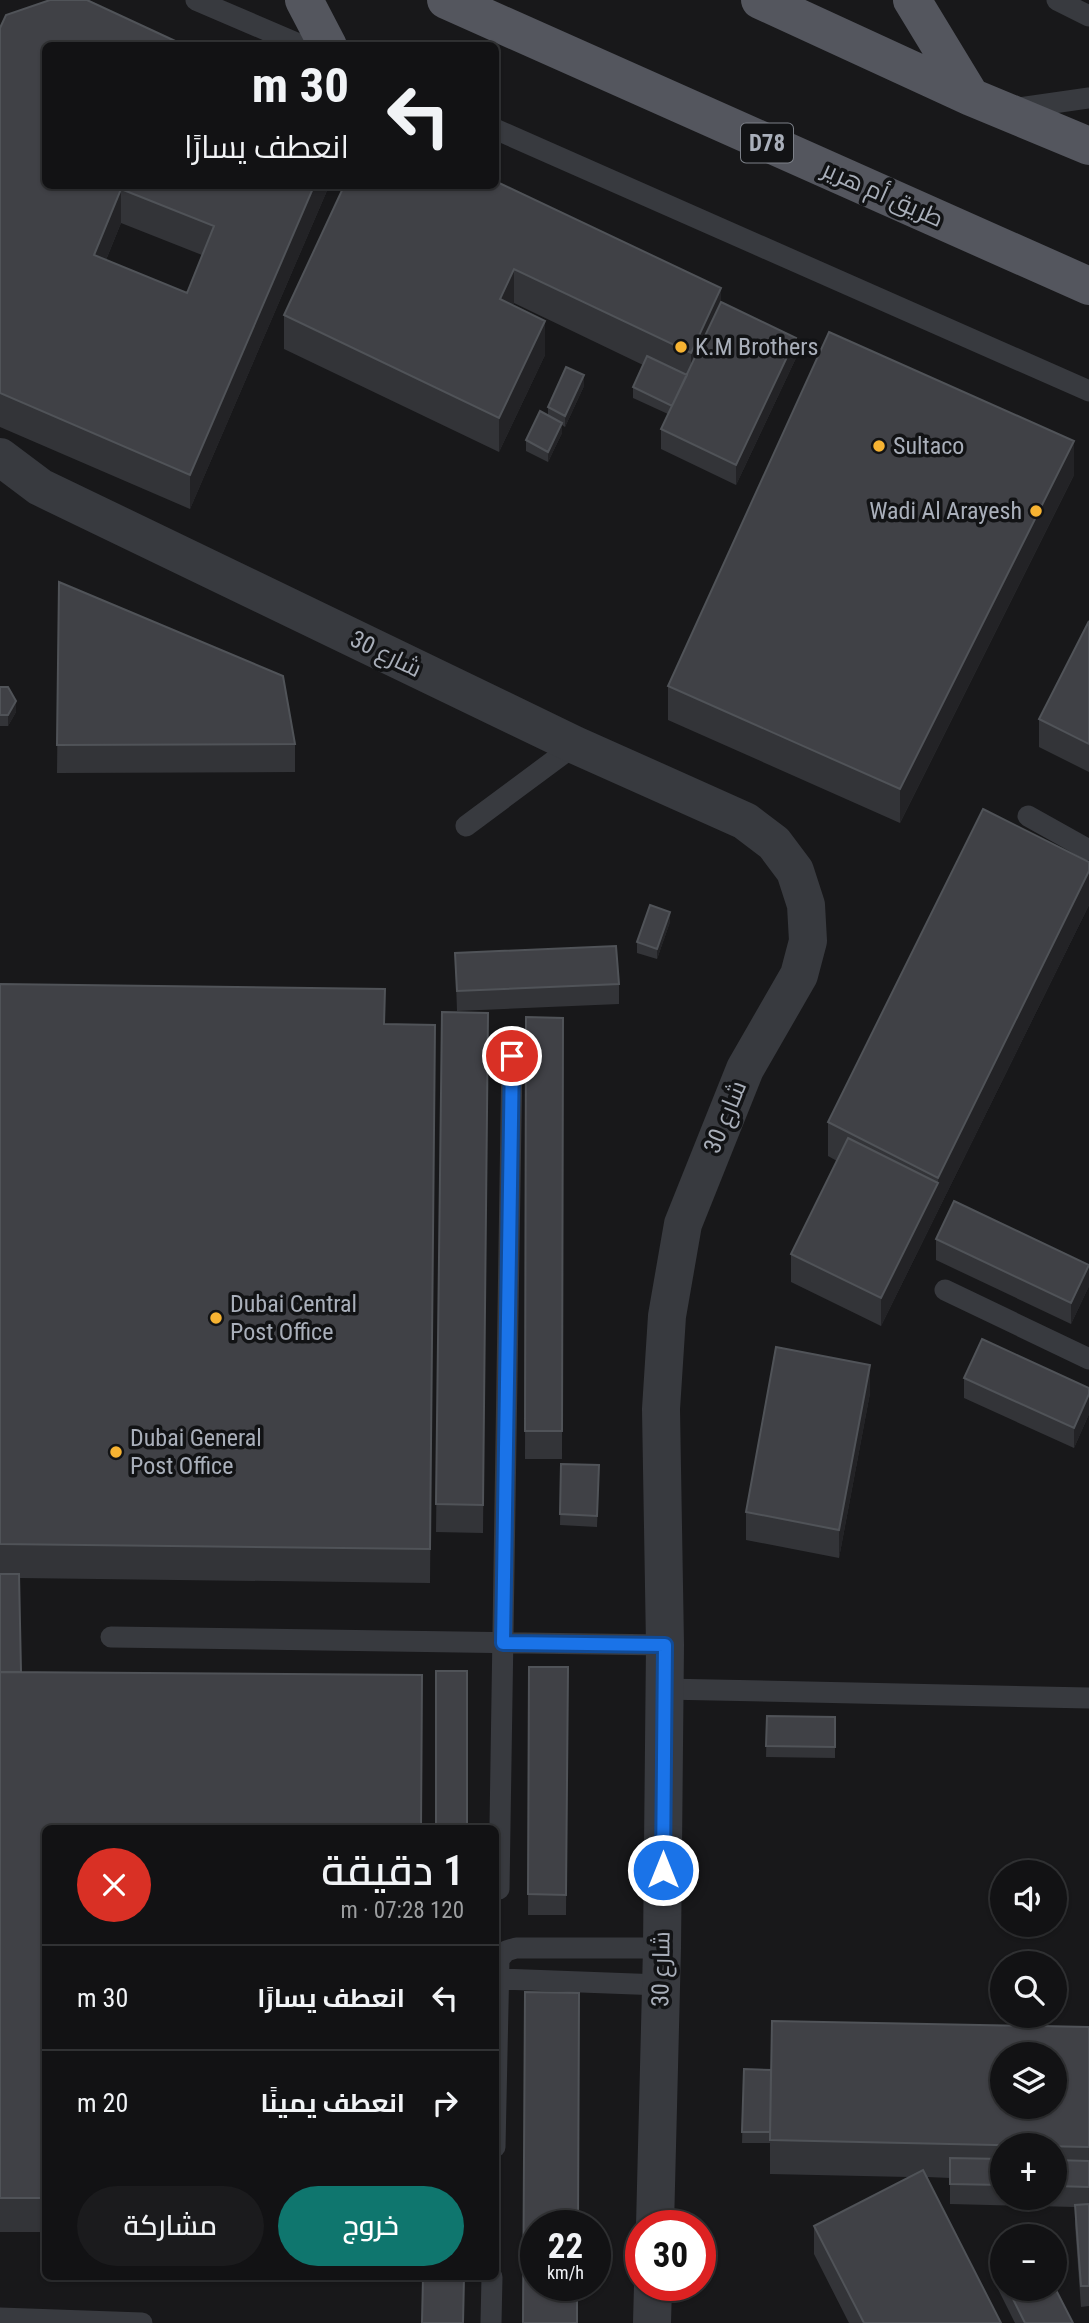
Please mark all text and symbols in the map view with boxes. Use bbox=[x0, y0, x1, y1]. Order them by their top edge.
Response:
text: 30 m bbox=[252, 57, 349, 114]
icon: left bbox=[373, 70, 464, 161]
road number: D78 bbox=[741, 124, 793, 162]
text: انعطف يسارًا bbox=[184, 128, 349, 166]
street label: طريق أم هرير bbox=[816, 152, 949, 235]
place label: K.M Brothers bbox=[695, 333, 818, 361]
marker: K.M Brothers bbox=[673, 339, 689, 355]
place label: Sultaco bbox=[893, 432, 964, 460]
marker: Sultaco bbox=[871, 438, 887, 454]
place label: Wadi Al Arayesh bbox=[869, 497, 1022, 525]
marker: Wadi Al Arayesh bbox=[1028, 503, 1044, 519]
street label: شارع 30 bbox=[345, 625, 426, 685]
pin bbox=[482, 1026, 542, 1086]
icon: arrive bbox=[493, 1037, 531, 1075]
street label: شارع 30 bbox=[698, 1077, 754, 1158]
place label: Dubai Central Post Office bbox=[230, 1290, 357, 1346]
marker: Dubai Central Post Office bbox=[208, 1310, 224, 1326]
place label: Dubai General Post Office bbox=[130, 1424, 262, 1480]
marker: Dubai General Post Office bbox=[108, 1444, 124, 1460]
position arrow bbox=[626, 1833, 700, 1907]
text: 1 دقيقة bbox=[321, 1846, 464, 1895]
button: close bbox=[77, 1848, 151, 1922]
map controls bbox=[990, 1860, 1067, 2301]
button: sound bbox=[990, 1860, 1067, 1937]
text: 120 m · 07:28 bbox=[340, 1897, 464, 1924]
street label: شارع 30 bbox=[646, 1931, 678, 2007]
button: search bbox=[990, 1951, 1067, 2028]
icon: left bbox=[426, 1979, 464, 2017]
text: 30 m bbox=[77, 1983, 128, 2013]
text: انعطف يسارًا bbox=[257, 1983, 405, 2013]
button: layers bbox=[990, 2042, 1067, 2119]
icon: right bbox=[426, 2084, 464, 2122]
text: 20 m bbox=[77, 2088, 128, 2118]
text: انعطف يمينًا bbox=[260, 2088, 405, 2118]
button: + bbox=[990, 2133, 1067, 2210]
button: مشاركة bbox=[77, 2186, 264, 2266]
button: خروج bbox=[278, 2186, 464, 2266]
speed limit sign: 30 bbox=[625, 2210, 716, 2301]
button: − bbox=[990, 2224, 1067, 2301]
text: 22 bbox=[548, 2226, 583, 2267]
text: km/h bbox=[547, 2262, 584, 2283]

